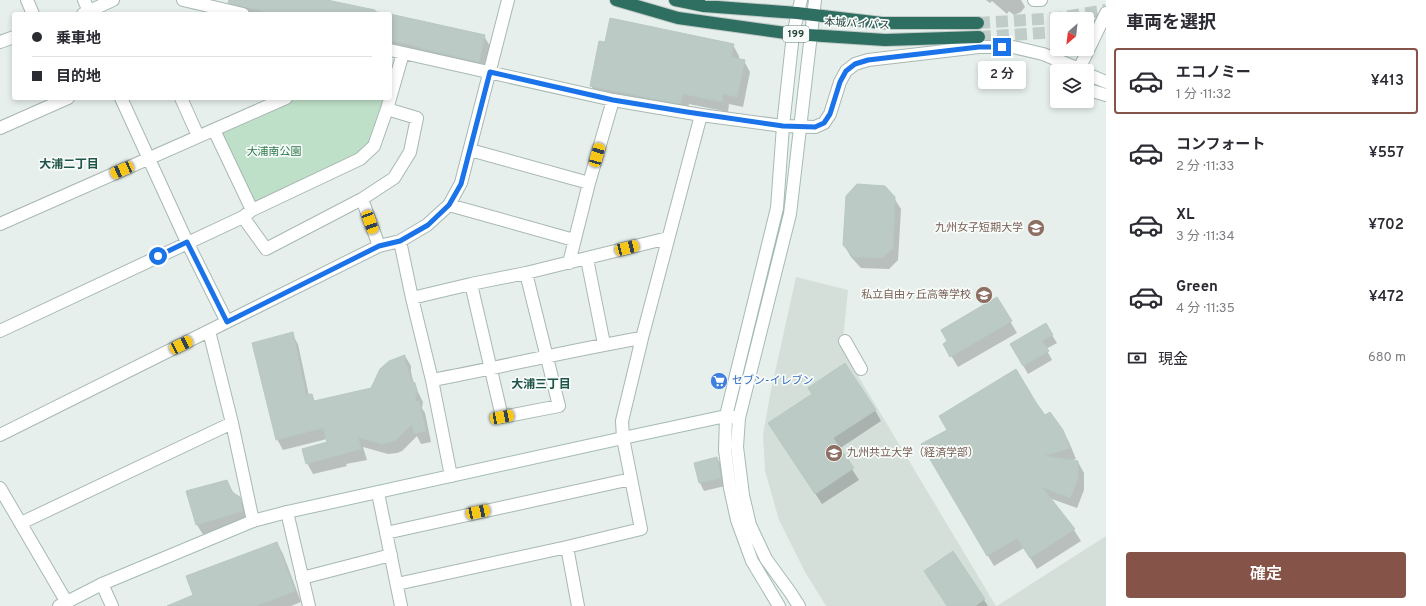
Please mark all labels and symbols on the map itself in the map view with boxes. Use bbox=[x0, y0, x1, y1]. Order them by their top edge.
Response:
north arrow bbox=[1050, 12, 1094, 56]
street label: 本城バイパス bbox=[824, 15, 890, 33]
road number: 199 bbox=[783, 26, 809, 42]
route end bbox=[993, 38, 1011, 56]
callout: 2 分 bbox=[978, 61, 1026, 89]
car bbox=[588, 142, 606, 168]
park label: 大浦南公園 bbox=[247, 145, 302, 159]
district label: 大浦二丁目 bbox=[39, 157, 99, 173]
car bbox=[109, 160, 135, 180]
car bbox=[360, 209, 380, 235]
school or university icon: 九州女子短期大学 bbox=[1026, 218, 1046, 238]
place label: 九州女子短期大学 bbox=[935, 221, 1023, 235]
car bbox=[614, 239, 640, 257]
route start bbox=[149, 247, 167, 265]
school or university icon: 私立自由ヶ丘高等学校 bbox=[974, 285, 994, 305]
place label: 私立自由ヶ丘高等学校 bbox=[861, 288, 971, 302]
car bbox=[168, 334, 194, 356]
supermarket icon: セブン-イレブン bbox=[709, 371, 729, 391]
place label: セブン-イレブン bbox=[732, 374, 813, 388]
district label: 大浦三丁目 bbox=[511, 377, 571, 393]
car bbox=[489, 409, 515, 425]
school or university icon: 九州共立大学（経済学部） bbox=[824, 443, 844, 463]
place label: 九州共立大学（経済学部） bbox=[847, 446, 979, 460]
car bbox=[465, 504, 491, 520]

